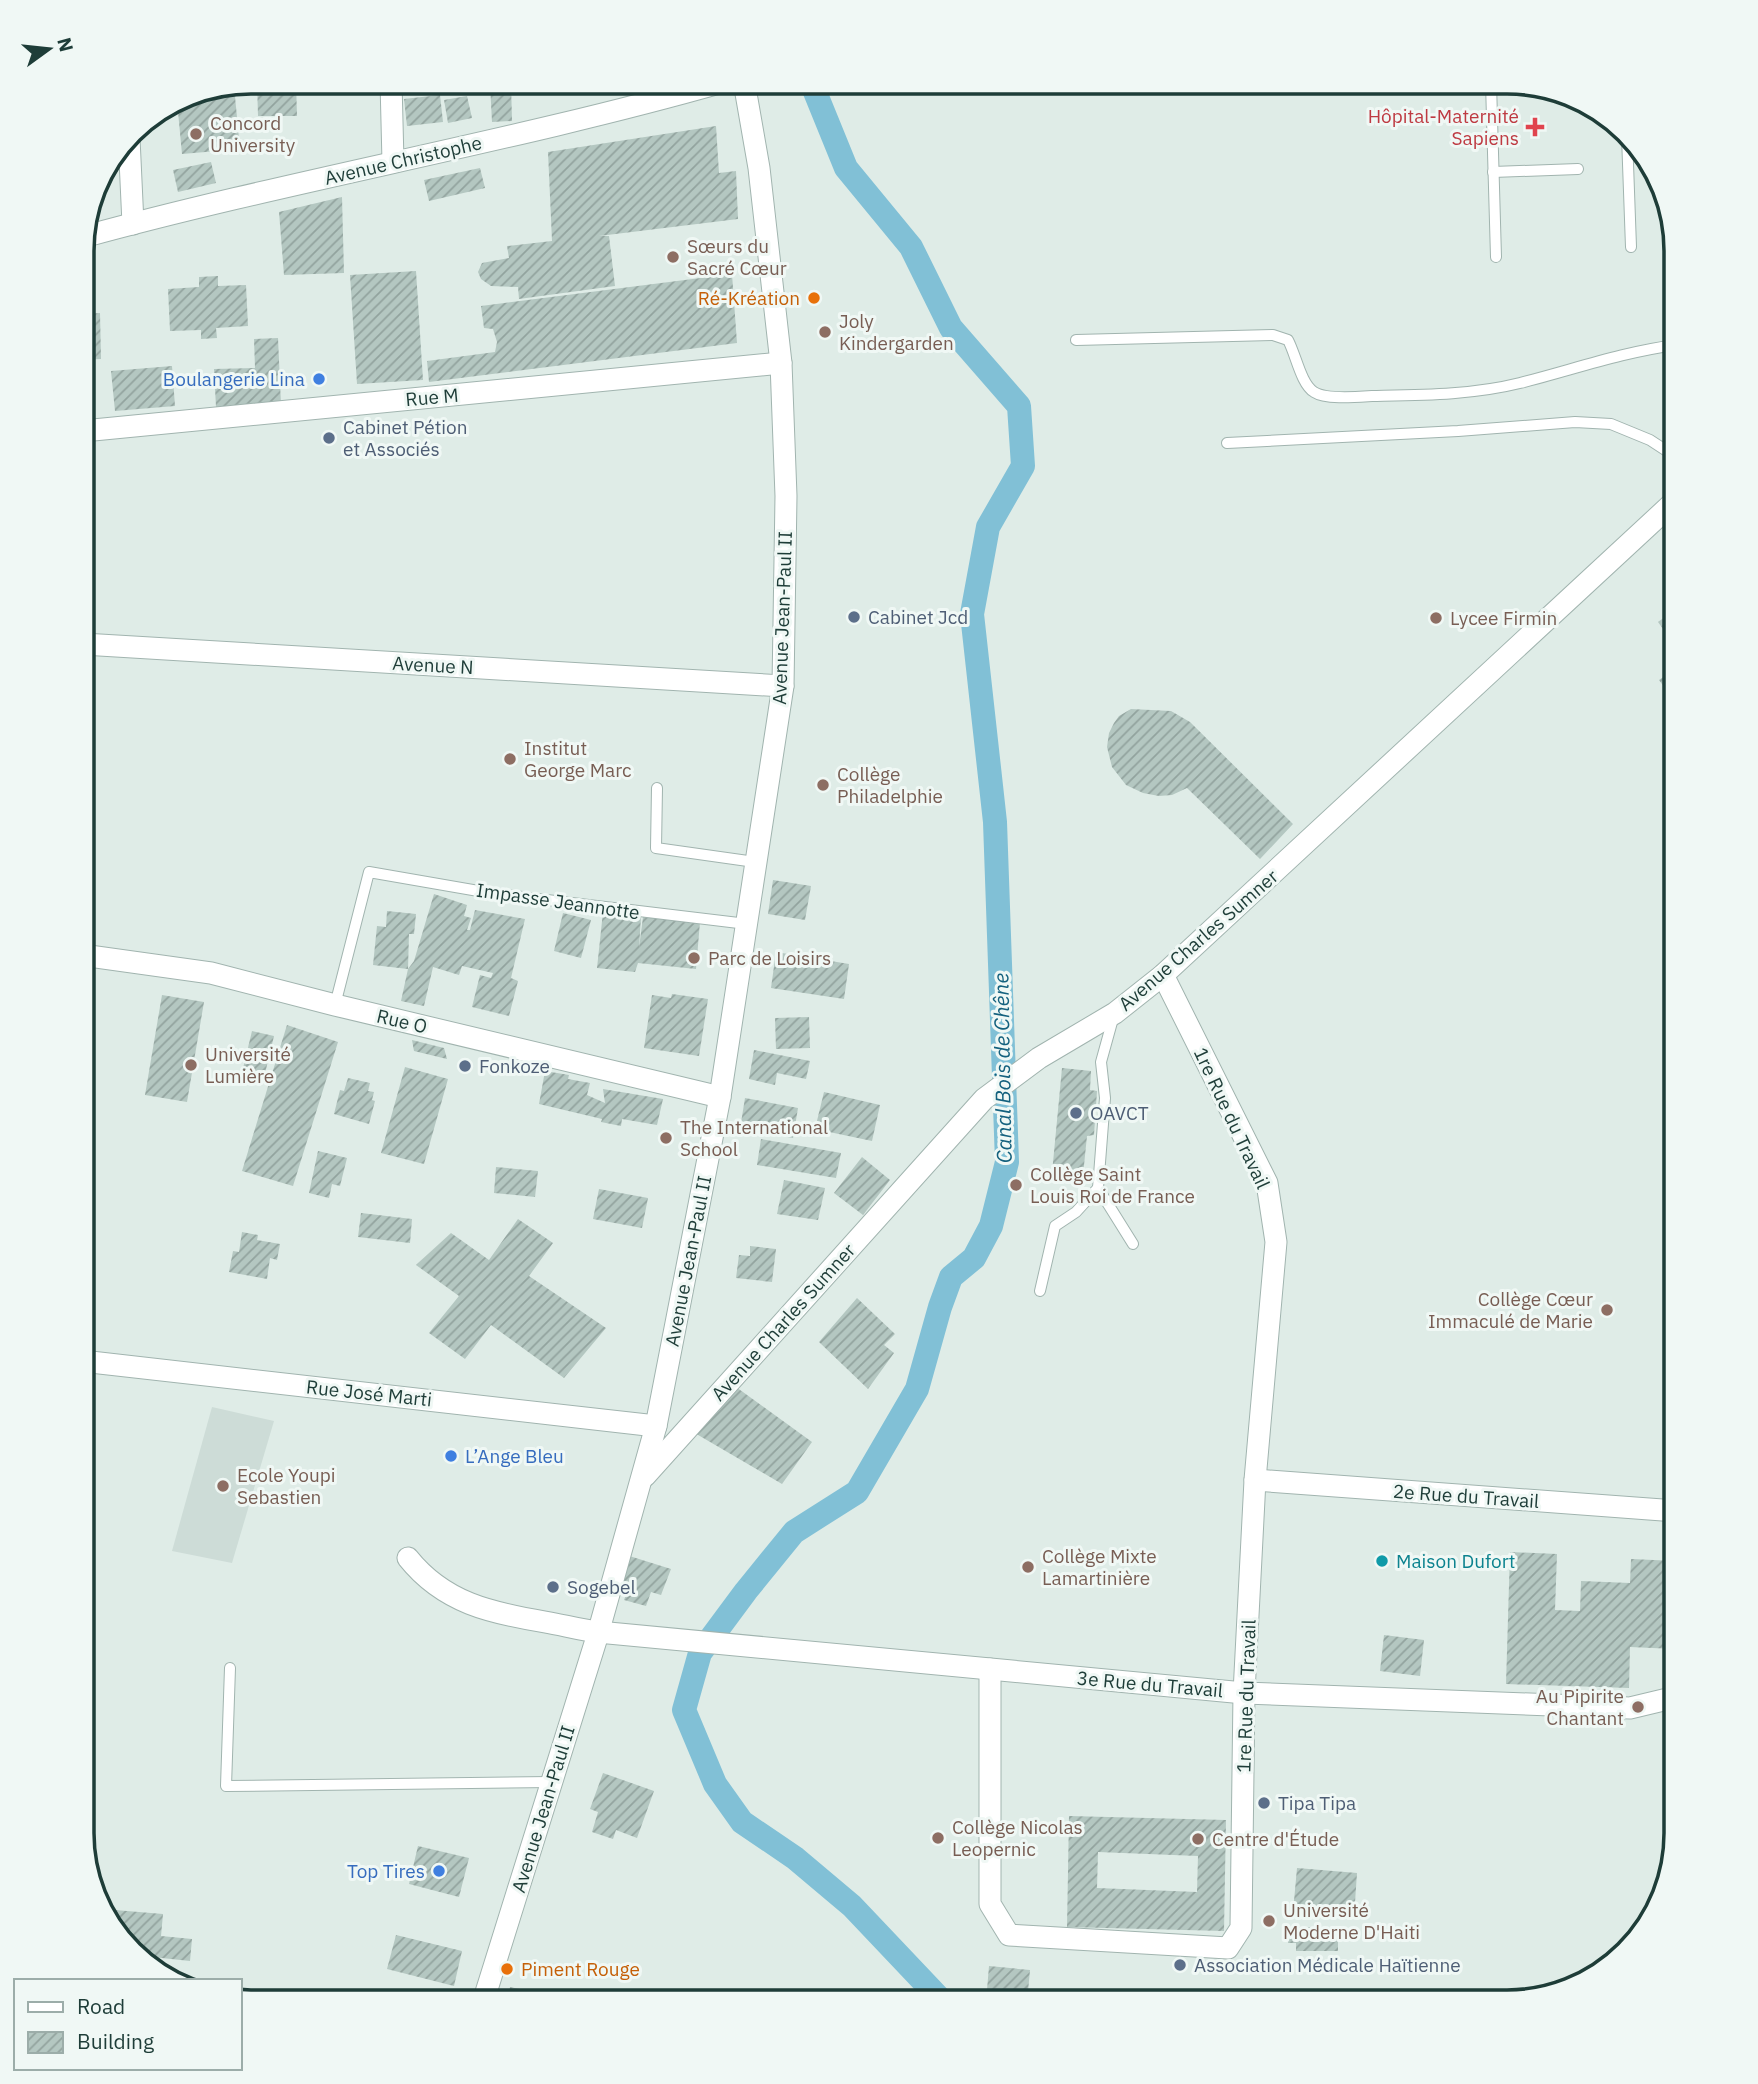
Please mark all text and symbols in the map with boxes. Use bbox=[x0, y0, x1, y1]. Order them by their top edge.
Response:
north arrow bbox=[14, 14, 84, 84]
text: N bbox=[52, 35, 79, 54]
place label: Hôpital-Maternité Sapiens bbox=[1368, 104, 1519, 150]
place label: Concord University bbox=[210, 111, 296, 157]
marker: Hôpital-Maternité Sapiens bbox=[1525, 117, 1545, 137]
marker: Concord University bbox=[188, 126, 204, 142]
street label: Avenue Christophe bbox=[322, 130, 484, 190]
place label: Sœurs du Sacré Cœur bbox=[687, 234, 787, 280]
marker: Sœurs du Sacré Cœur bbox=[665, 249, 681, 265]
place label: Ré-Kréation bbox=[698, 286, 800, 310]
marker: Ré-Kréation bbox=[806, 290, 822, 306]
place label: Joly Kindergarden bbox=[839, 309, 954, 355]
marker: Joly Kindergarden bbox=[817, 324, 833, 340]
place label: Boulangerie Lina bbox=[163, 367, 305, 391]
marker: Boulangerie Lina bbox=[311, 371, 327, 387]
street label: Rue M bbox=[404, 383, 460, 411]
place label: Cabinet Pétion et Associés bbox=[343, 415, 468, 461]
marker: Cabinet Pétion et Associés bbox=[321, 430, 337, 446]
street label: Avenue Jean-Paul II bbox=[767, 531, 797, 705]
place label: Cabinet Jcd bbox=[868, 605, 968, 629]
place label: Lycee Firmin bbox=[1450, 606, 1557, 630]
marker: Cabinet Jcd bbox=[846, 609, 862, 625]
marker: Lycee Firmin bbox=[1428, 610, 1444, 626]
street label: Avenue N bbox=[392, 651, 474, 679]
place label: Institut George Marc bbox=[524, 736, 632, 782]
marker: Institut George Marc bbox=[502, 751, 518, 767]
place label: Collège Philadelphie bbox=[837, 762, 943, 808]
marker: Collège Philadelphie bbox=[815, 777, 831, 793]
street label: Avenue Charles Sumner bbox=[1113, 864, 1283, 1016]
street label: Impasse Jeannotte bbox=[475, 878, 641, 924]
place label: Parc de Loisirs bbox=[708, 946, 831, 970]
marker: Parc de Loisirs bbox=[686, 950, 702, 966]
water label: Canal Bois de Chêne bbox=[986, 972, 1018, 1163]
street label: Rue O bbox=[374, 1004, 430, 1038]
place label: Université Lumière bbox=[205, 1042, 291, 1088]
street label: 1re Rue du Travail bbox=[1189, 1043, 1275, 1193]
place label: Fonkoze bbox=[479, 1054, 550, 1078]
marker: Université Lumière bbox=[183, 1057, 199, 1073]
marker: Fonkoze bbox=[457, 1058, 473, 1074]
place label: OAVCT bbox=[1090, 1101, 1149, 1125]
marker: OAVCT bbox=[1068, 1105, 1084, 1121]
place label: The International School bbox=[680, 1115, 828, 1161]
marker: The International School bbox=[658, 1130, 674, 1146]
place label: Collège Saint Louis Roi de France bbox=[1030, 1162, 1195, 1208]
street label: Avenue Jean-Paul II bbox=[660, 1173, 716, 1349]
marker: Collège Saint Louis Roi de France bbox=[1008, 1177, 1024, 1193]
street label: Avenue Charles Sumner bbox=[706, 1238, 860, 1406]
place label: Collège Cœur Immaculé de Marie bbox=[1428, 1287, 1593, 1333]
marker: Collège Cœur Immaculé de Marie bbox=[1599, 1302, 1615, 1318]
street label: Rue José Marti bbox=[305, 1374, 433, 1412]
place label: L’Ange Bleu bbox=[465, 1444, 564, 1468]
marker: L’Ange Bleu bbox=[443, 1448, 459, 1464]
place label: Ecole Youpi Sebastien bbox=[237, 1463, 336, 1509]
marker: Ecole Youpi Sebastien bbox=[215, 1478, 231, 1494]
street label: 2e Rue du Travail bbox=[1392, 1479, 1540, 1513]
place label: Collège Mixte Lamartinière bbox=[1042, 1544, 1157, 1590]
place label: Maison Dufort bbox=[1396, 1549, 1515, 1573]
marker: Maison Dufort bbox=[1374, 1553, 1390, 1569]
marker: Collège Mixte Lamartinière bbox=[1020, 1559, 1036, 1575]
place label: Sogebel bbox=[567, 1575, 636, 1599]
marker: Sogebel bbox=[545, 1579, 561, 1595]
street label: 1re Rue du Travail bbox=[1231, 1619, 1261, 1773]
street label: 3e Rue du Travail bbox=[1076, 1666, 1224, 1702]
place label: Au Pipirite Chantant bbox=[1536, 1684, 1624, 1730]
marker: Au Pipirite Chantant bbox=[1630, 1699, 1646, 1715]
street label: Avenue Jean-Paul II bbox=[506, 1722, 580, 1896]
place label: Tipa Tipa bbox=[1278, 1791, 1356, 1815]
marker: Tipa Tipa bbox=[1256, 1795, 1272, 1811]
place label: Collège Nicolas Leopernic bbox=[952, 1815, 1083, 1861]
place label: Centre d'Étude bbox=[1212, 1827, 1339, 1851]
marker: Collège Nicolas Leopernic bbox=[930, 1830, 946, 1846]
marker: Centre d'Étude bbox=[1190, 1831, 1206, 1847]
place label: Top Tires bbox=[347, 1859, 425, 1883]
marker: Top Tires bbox=[431, 1863, 447, 1879]
place label: Université Moderne D'Haiti bbox=[1283, 1898, 1420, 1944]
marker: Université Moderne D'Haiti bbox=[1261, 1913, 1277, 1929]
place label: Association Médicale Haïtienne bbox=[1194, 1953, 1461, 1977]
place label: Piment Rouge bbox=[521, 1957, 640, 1981]
marker: Association Médicale Haïtienne bbox=[1172, 1957, 1188, 1973]
marker: Piment Rouge bbox=[499, 1961, 515, 1977]
legend bbox=[14, 1979, 242, 2070]
text: Road bbox=[77, 1992, 125, 2020]
text: Building bbox=[77, 2027, 154, 2055]

